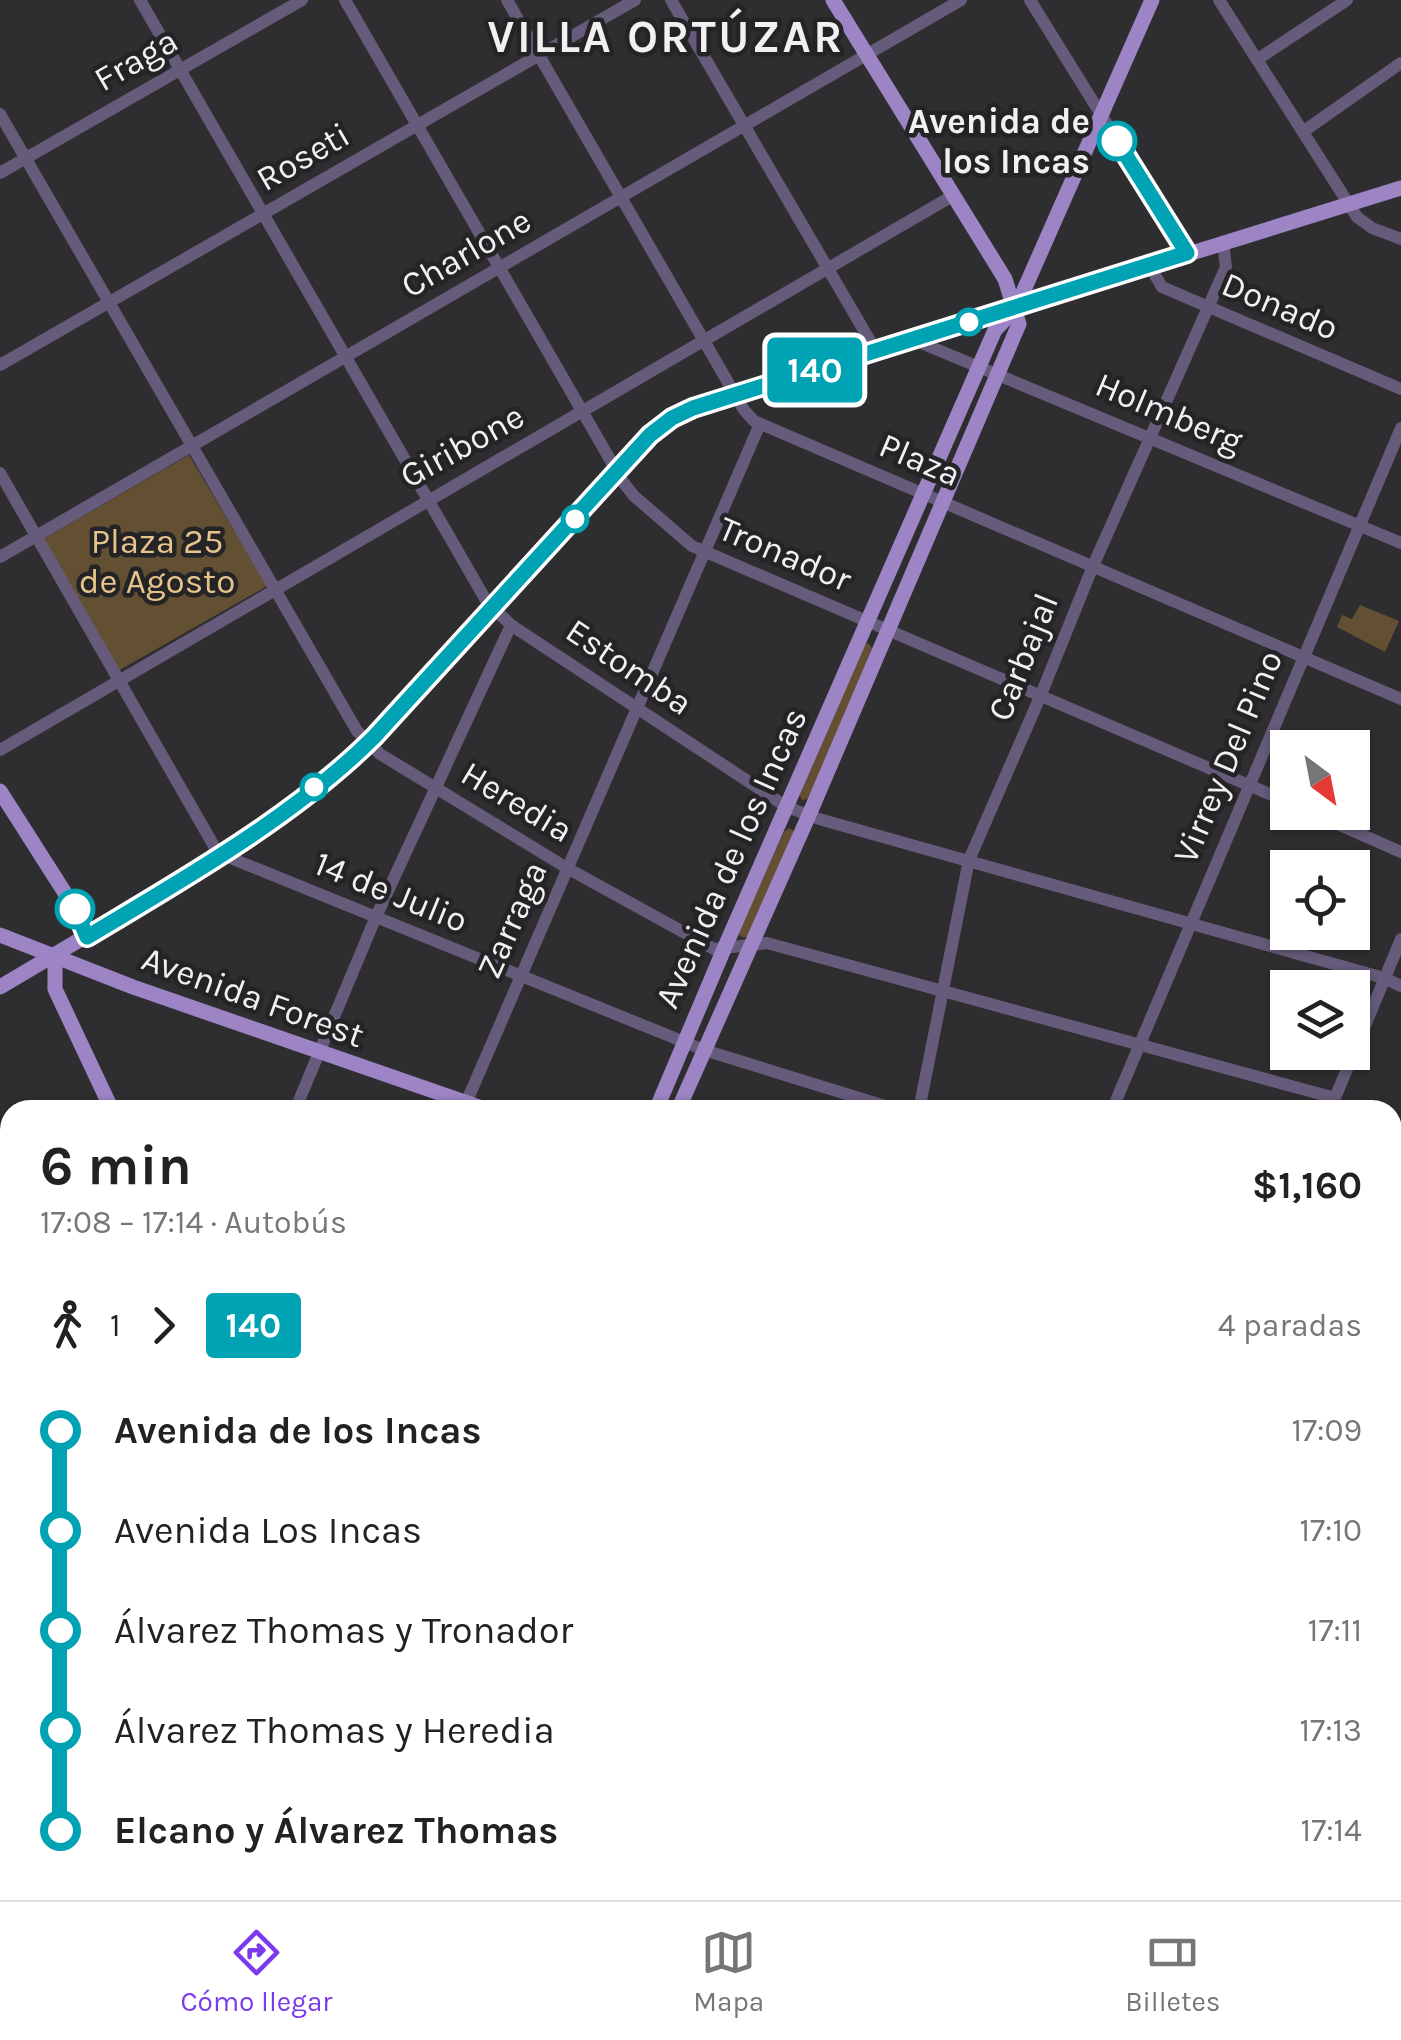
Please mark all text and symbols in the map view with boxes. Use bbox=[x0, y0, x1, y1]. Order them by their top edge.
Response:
district label: VILLA ORTÚZAR bbox=[487, 8, 845, 63]
street label: Fraga bbox=[87, 20, 185, 100]
place label: Avenida de los Incas bbox=[908, 101, 1090, 182]
street label: Roseti bbox=[249, 114, 357, 200]
marker: Avenida de los Incas bbox=[1098, 122, 1136, 160]
street label: Charlone bbox=[394, 200, 538, 306]
street label: Donado bbox=[1216, 263, 1344, 349]
unlabelled marker bbox=[956, 309, 982, 335]
line badge: 140 bbox=[758, 338, 872, 402]
text: 140 bbox=[787, 350, 843, 391]
street label: Holmberg bbox=[1089, 364, 1249, 462]
street label: Giribone bbox=[393, 395, 531, 497]
street label: Plaza bbox=[873, 425, 967, 495]
unlabelled marker bbox=[562, 506, 588, 532]
street label: Tronador bbox=[713, 508, 858, 600]
park label: Plaza 25 de Agosto bbox=[79, 521, 235, 602]
street label: Carbajal bbox=[979, 587, 1067, 727]
street label: Estomba bbox=[558, 610, 700, 724]
street label: Virrey Del Pino bbox=[1165, 644, 1291, 870]
street label: Avenida de los Incas bbox=[646, 702, 816, 1014]
north arrow bbox=[1270, 730, 1370, 830]
map controls bbox=[1270, 730, 1370, 1070]
street label: Heredia bbox=[454, 753, 580, 851]
unlabelled marker bbox=[301, 774, 327, 800]
street label: 14 de Julio bbox=[309, 843, 473, 941]
button: locate bbox=[1270, 850, 1370, 950]
street label: Zarraga bbox=[468, 855, 556, 985]
unlabelled marker bbox=[56, 890, 94, 928]
street label: Avenida Forest bbox=[136, 938, 370, 1056]
button: layers bbox=[1270, 970, 1370, 1070]
text: 6 min bbox=[40, 1134, 192, 1198]
text: $1,160 bbox=[1252, 1163, 1362, 1208]
text: 17:08 – 17:14 · Autobús bbox=[40, 1204, 347, 1241]
icon: walk bbox=[40, 1298, 95, 1353]
icon: forward bbox=[136, 1298, 191, 1353]
text: 140 bbox=[226, 1305, 281, 1346]
text: 1 bbox=[110, 1307, 121, 1344]
text: 4 paradas bbox=[1218, 1307, 1362, 1344]
text: Avenida de los Incas bbox=[114, 1408, 482, 1453]
text: 17:09 bbox=[1291, 1412, 1362, 1449]
text: Avenida Los Incas bbox=[114, 1508, 422, 1553]
text: 17:10 bbox=[1299, 1512, 1362, 1549]
text: Álvarez Thomas y Tronador bbox=[114, 1608, 573, 1653]
text: 17:11 bbox=[1308, 1612, 1362, 1649]
text: Álvarez Thomas y Heredia bbox=[114, 1708, 555, 1753]
text: 17:13 bbox=[1300, 1712, 1362, 1749]
text: Elcano y Álvarez Thomas bbox=[114, 1808, 558, 1853]
text: 17:14 bbox=[1301, 1812, 1362, 1849]
tab: Cómo llegar bbox=[180, 1925, 332, 2018]
tab: Mapa bbox=[693, 1925, 764, 2018]
tab: Billetes bbox=[1125, 1925, 1221, 2018]

